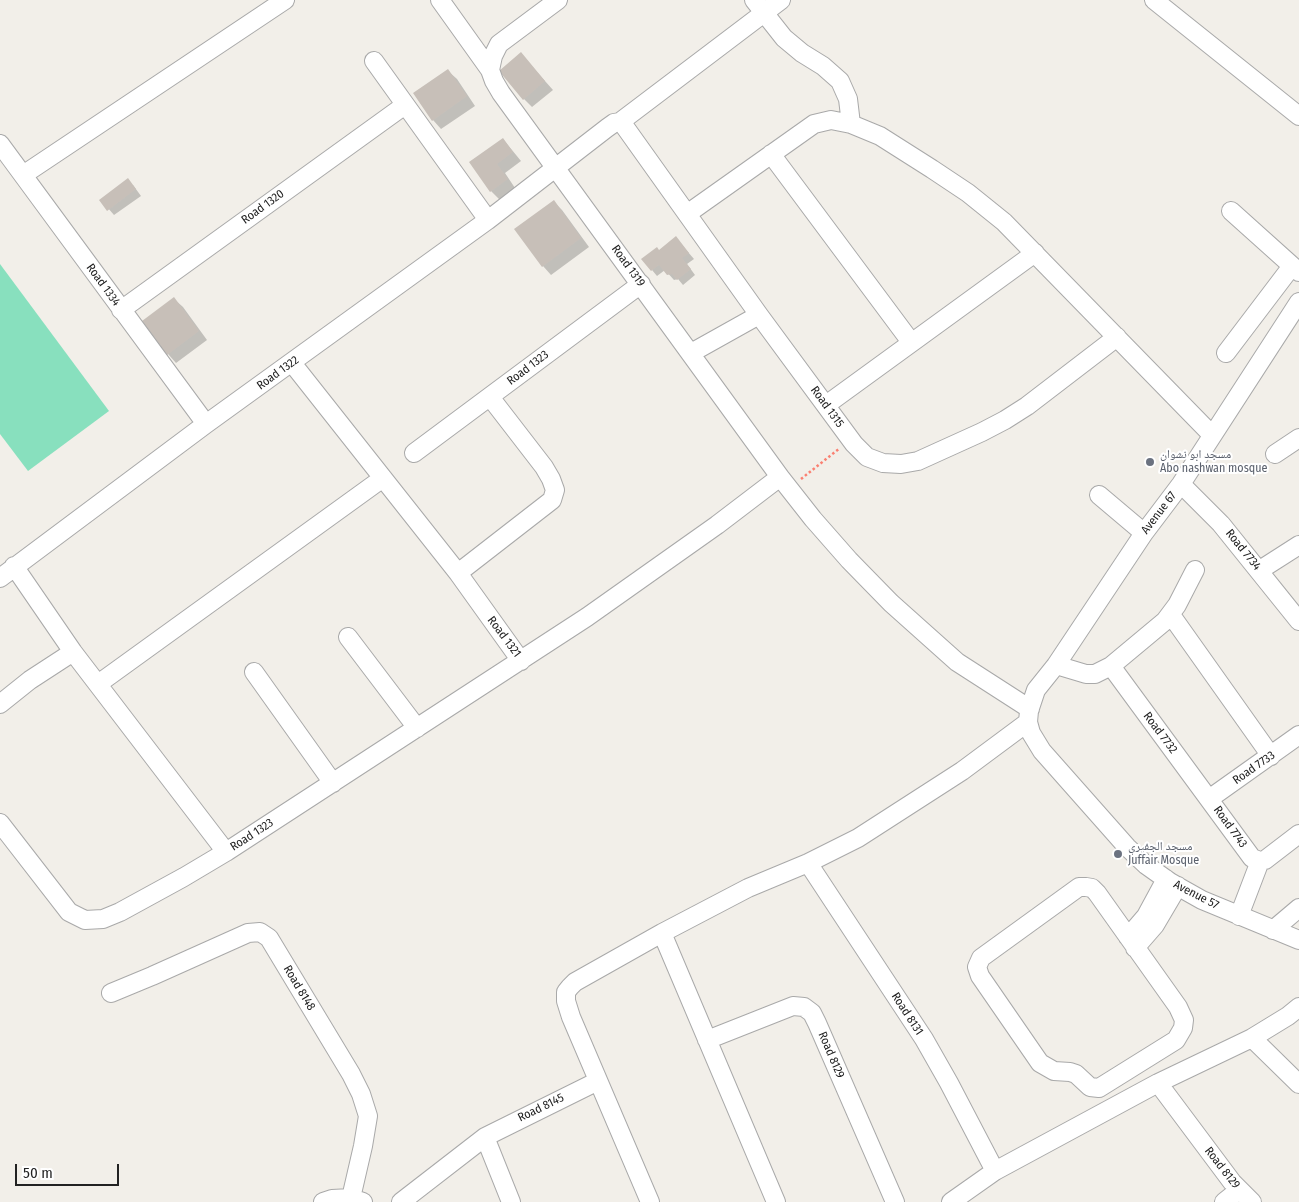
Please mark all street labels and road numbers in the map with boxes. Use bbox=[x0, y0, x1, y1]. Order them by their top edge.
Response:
street label: Road 1320 bbox=[239, 187, 287, 227]
street label: Road 1319 bbox=[608, 242, 648, 290]
street label: Road 1334 bbox=[83, 261, 123, 309]
street label: Road 1323 bbox=[504, 348, 552, 388]
street label: Road 1322 bbox=[254, 353, 302, 393]
street label: Road 1315 bbox=[807, 383, 847, 431]
street label: Avenue 67 bbox=[1138, 489, 1180, 537]
street label: Road 7734 bbox=[1222, 527, 1264, 573]
street label: Road 1321 bbox=[484, 614, 524, 660]
street label: Road 7732 bbox=[1140, 710, 1180, 756]
street label: Road 7733 bbox=[1230, 748, 1278, 788]
street label: Road 7743 bbox=[1210, 803, 1250, 851]
street label: Road 1323 bbox=[228, 816, 276, 854]
street label: Avenue 57 bbox=[1171, 877, 1221, 913]
street label: Road 8148 bbox=[280, 963, 318, 1013]
street label: Road 8131 bbox=[888, 990, 926, 1038]
street label: Road 8129 bbox=[815, 1030, 847, 1080]
street label: Road 8145 bbox=[516, 1091, 566, 1125]
street label: Road 8129 bbox=[1201, 1144, 1243, 1192]

